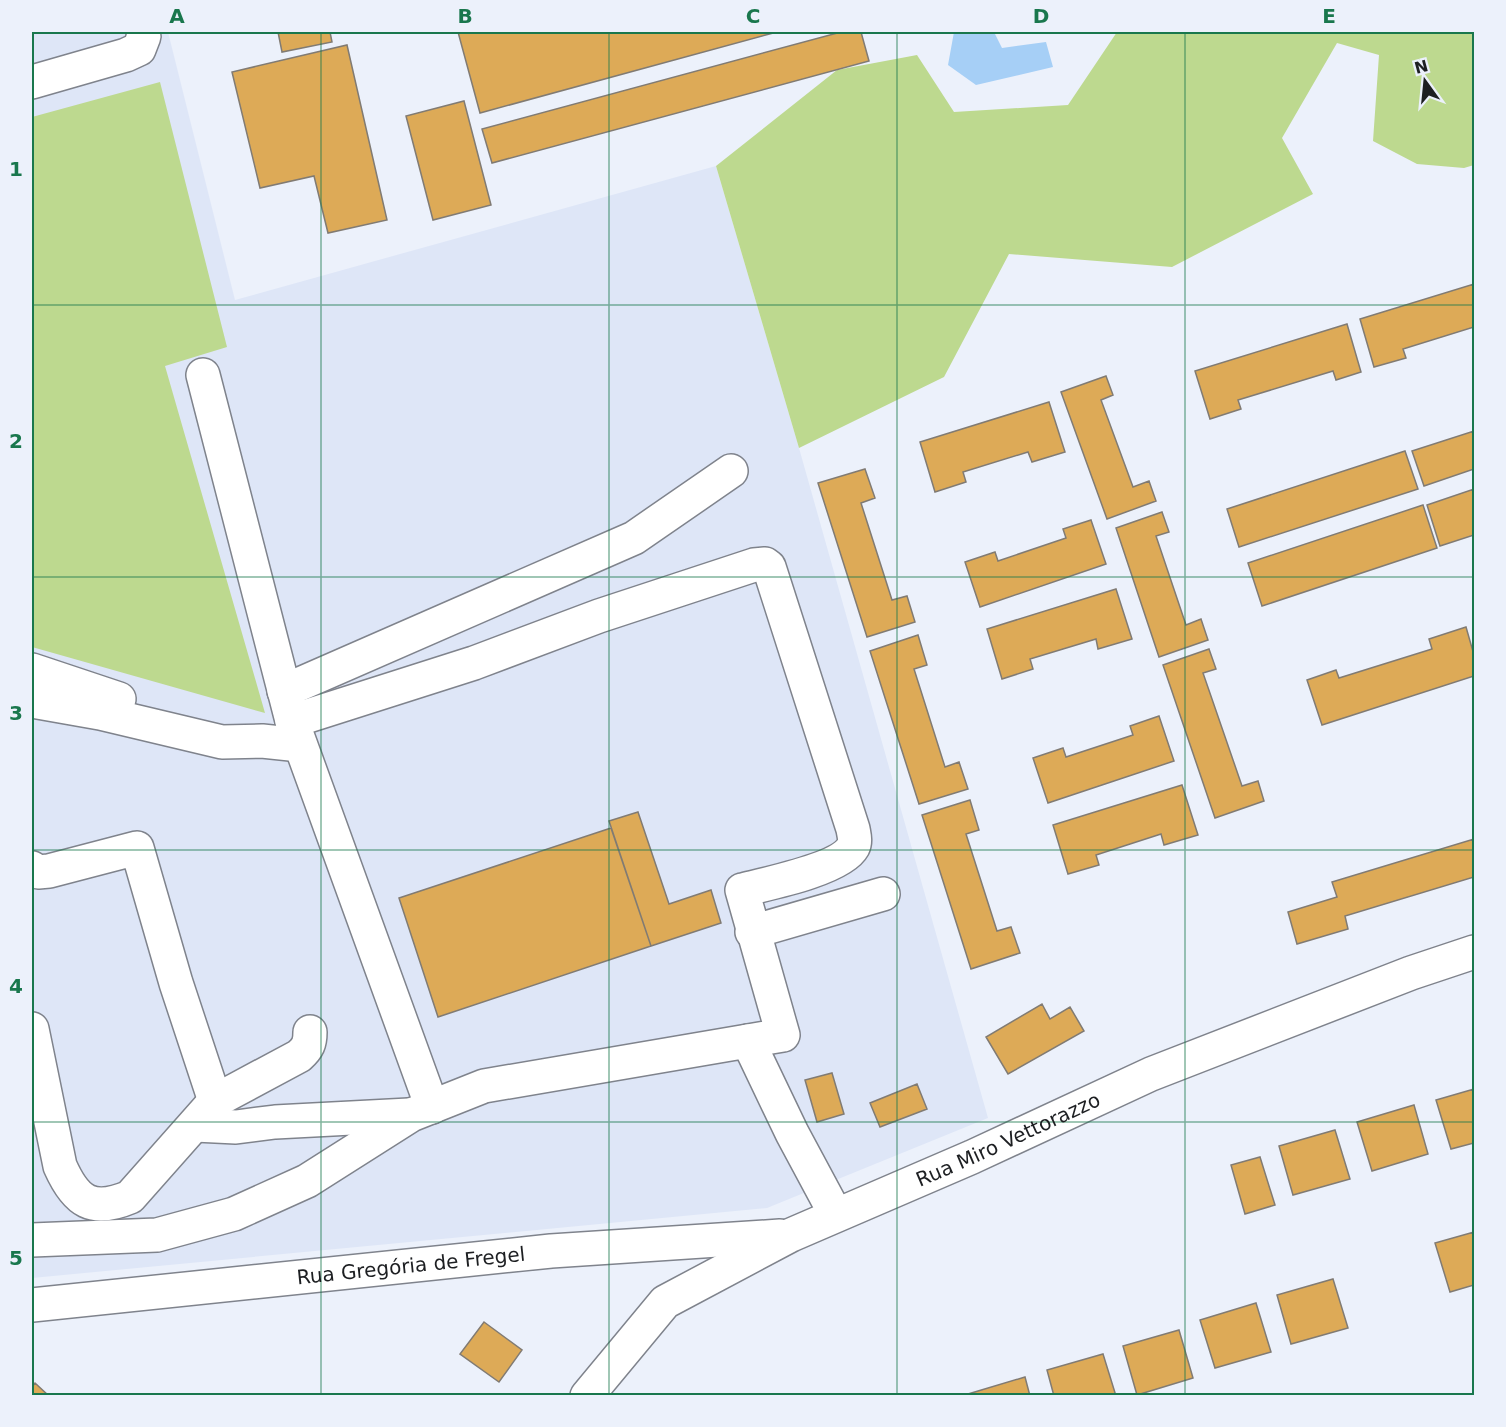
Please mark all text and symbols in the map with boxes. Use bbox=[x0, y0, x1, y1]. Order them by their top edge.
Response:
text: A bbox=[169, 4, 185, 28]
text: B bbox=[457, 4, 473, 28]
text: C bbox=[746, 4, 760, 28]
text: D bbox=[1033, 4, 1049, 28]
text: E bbox=[1322, 4, 1336, 28]
north arrow bbox=[1395, 51, 1455, 111]
text: N bbox=[1412, 56, 1430, 78]
text: 1 bbox=[9, 157, 23, 181]
text: 2 bbox=[9, 429, 23, 453]
text: 3 bbox=[9, 701, 23, 725]
text: 4 bbox=[9, 974, 23, 998]
street label: Rua Miro Vettorazzo bbox=[912, 1087, 1104, 1192]
street label: Rua Gregória de Fregel bbox=[296, 1242, 526, 1289]
text: 5 bbox=[9, 1246, 23, 1270]

